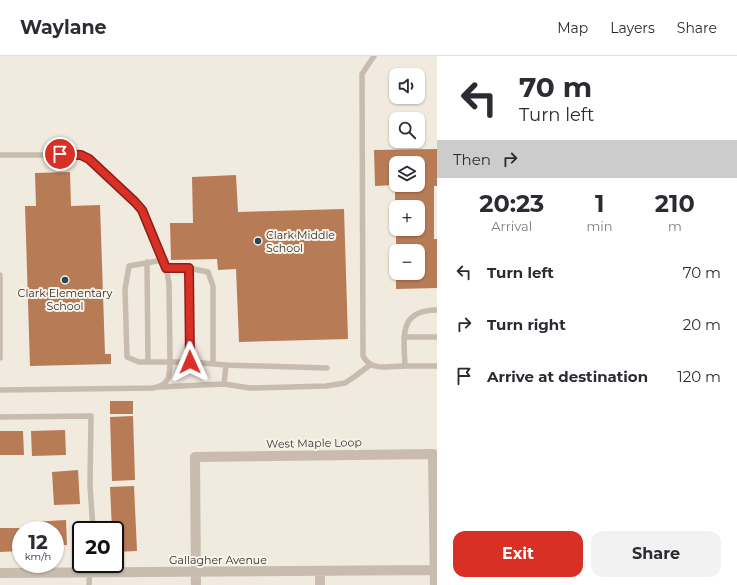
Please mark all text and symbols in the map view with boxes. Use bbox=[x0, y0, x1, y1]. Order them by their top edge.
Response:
text: Waylane bbox=[20, 16, 107, 39]
text: Map bbox=[557, 19, 588, 37]
text: Layers bbox=[610, 19, 655, 37]
text: Share bbox=[677, 19, 717, 37]
map controls bbox=[389, 68, 425, 280]
button: sound bbox=[389, 68, 425, 104]
text: 70 m bbox=[519, 70, 592, 104]
icon: left bbox=[453, 72, 505, 124]
text: Turn left bbox=[519, 104, 594, 126]
button: search bbox=[389, 112, 425, 148]
pin bbox=[43, 137, 77, 171]
icon: arrive bbox=[49, 143, 71, 165]
icon: right bbox=[499, 148, 521, 170]
text: Then bbox=[453, 150, 491, 169]
button: layers bbox=[389, 156, 425, 192]
text: 20:23 bbox=[479, 189, 544, 218]
text: 1 bbox=[595, 189, 604, 218]
text: 210 bbox=[655, 189, 695, 218]
button: + bbox=[389, 200, 425, 236]
text: Arrival bbox=[491, 218, 532, 234]
text: min bbox=[587, 218, 613, 234]
text: m bbox=[668, 218, 682, 234]
place label: Clark Middle School bbox=[266, 228, 335, 255]
marker: Clark Middle School bbox=[253, 236, 263, 246]
button: − bbox=[389, 244, 425, 280]
icon: left bbox=[453, 261, 475, 283]
text: Turn left bbox=[487, 263, 554, 282]
text: 70 m bbox=[683, 263, 721, 282]
marker: Clark Elementary School bbox=[60, 275, 70, 285]
place label: Clark Elementary School bbox=[18, 286, 112, 313]
icon: right bbox=[453, 313, 475, 335]
text: Turn right bbox=[487, 315, 566, 334]
text: 20 m bbox=[683, 315, 721, 334]
position arrow bbox=[169, 341, 211, 383]
icon: arrive bbox=[453, 365, 475, 387]
text: Arrive at destination bbox=[487, 367, 648, 386]
text: 120 m bbox=[677, 367, 721, 386]
street label: West Maple Loop bbox=[266, 435, 362, 451]
speed limit sign: 20 bbox=[72, 521, 124, 573]
text: 12 bbox=[28, 530, 48, 554]
button: Exit bbox=[453, 531, 583, 577]
button: Share bbox=[591, 531, 721, 577]
text: km/h bbox=[25, 550, 51, 563]
street label: Gallagher Avenue bbox=[169, 553, 267, 567]

